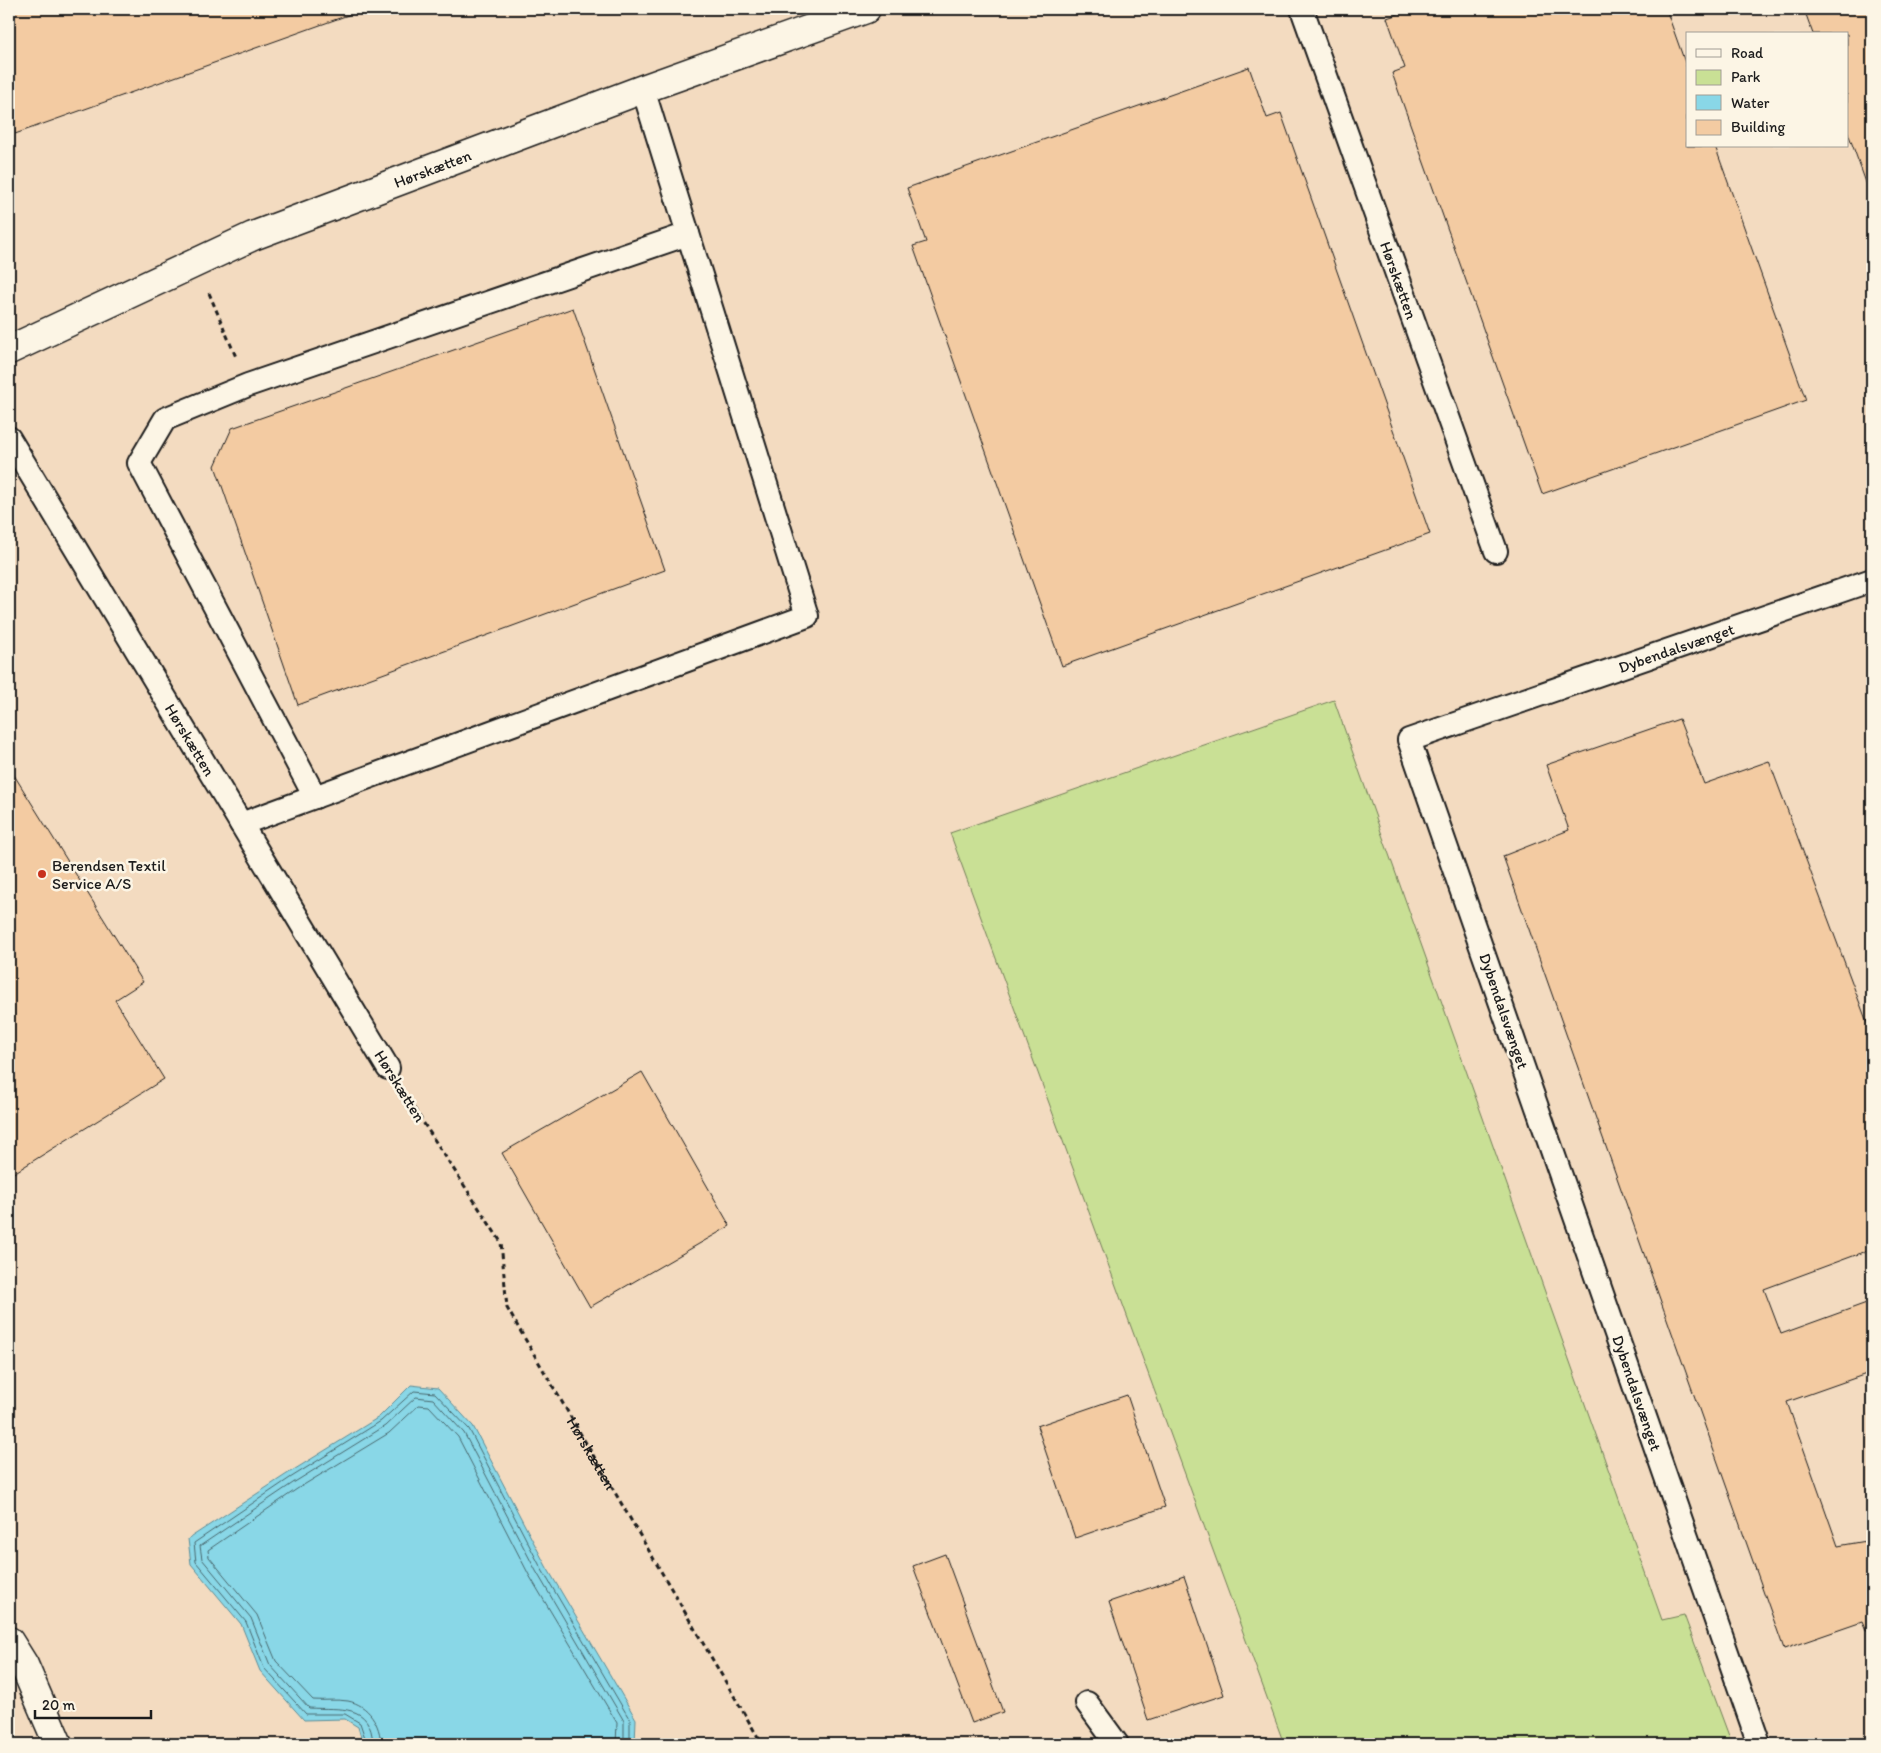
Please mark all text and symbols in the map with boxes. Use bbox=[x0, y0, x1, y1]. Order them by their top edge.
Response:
legend bbox=[1686, 32, 1848, 148]
text: Road bbox=[1731, 44, 1764, 62]
text: Park bbox=[1731, 68, 1761, 86]
text: Water bbox=[1731, 94, 1770, 112]
text: Building bbox=[1731, 118, 1785, 136]
street label: Hørskætten bbox=[391, 145, 474, 192]
street label: Hørskætten bbox=[1376, 239, 1422, 322]
street label: Dybendalsvænget bbox=[1616, 619, 1737, 676]
street label: Hørskætten bbox=[161, 700, 220, 779]
place label: Berendsen Textil Service A/S bbox=[52, 856, 166, 893]
marker: Berendsen Textil Service A/S bbox=[36, 868, 48, 880]
street label: Dybendalsvænget bbox=[1475, 951, 1533, 1071]
street label: Hørskætten bbox=[370, 1047, 430, 1125]
street label: Dybendalsvænget bbox=[1608, 1333, 1666, 1453]
street label: Hørskætten bbox=[563, 1413, 620, 1493]
scale bar bbox=[35, 1688, 151, 1720]
text: 20 m bbox=[42, 1696, 76, 1714]

